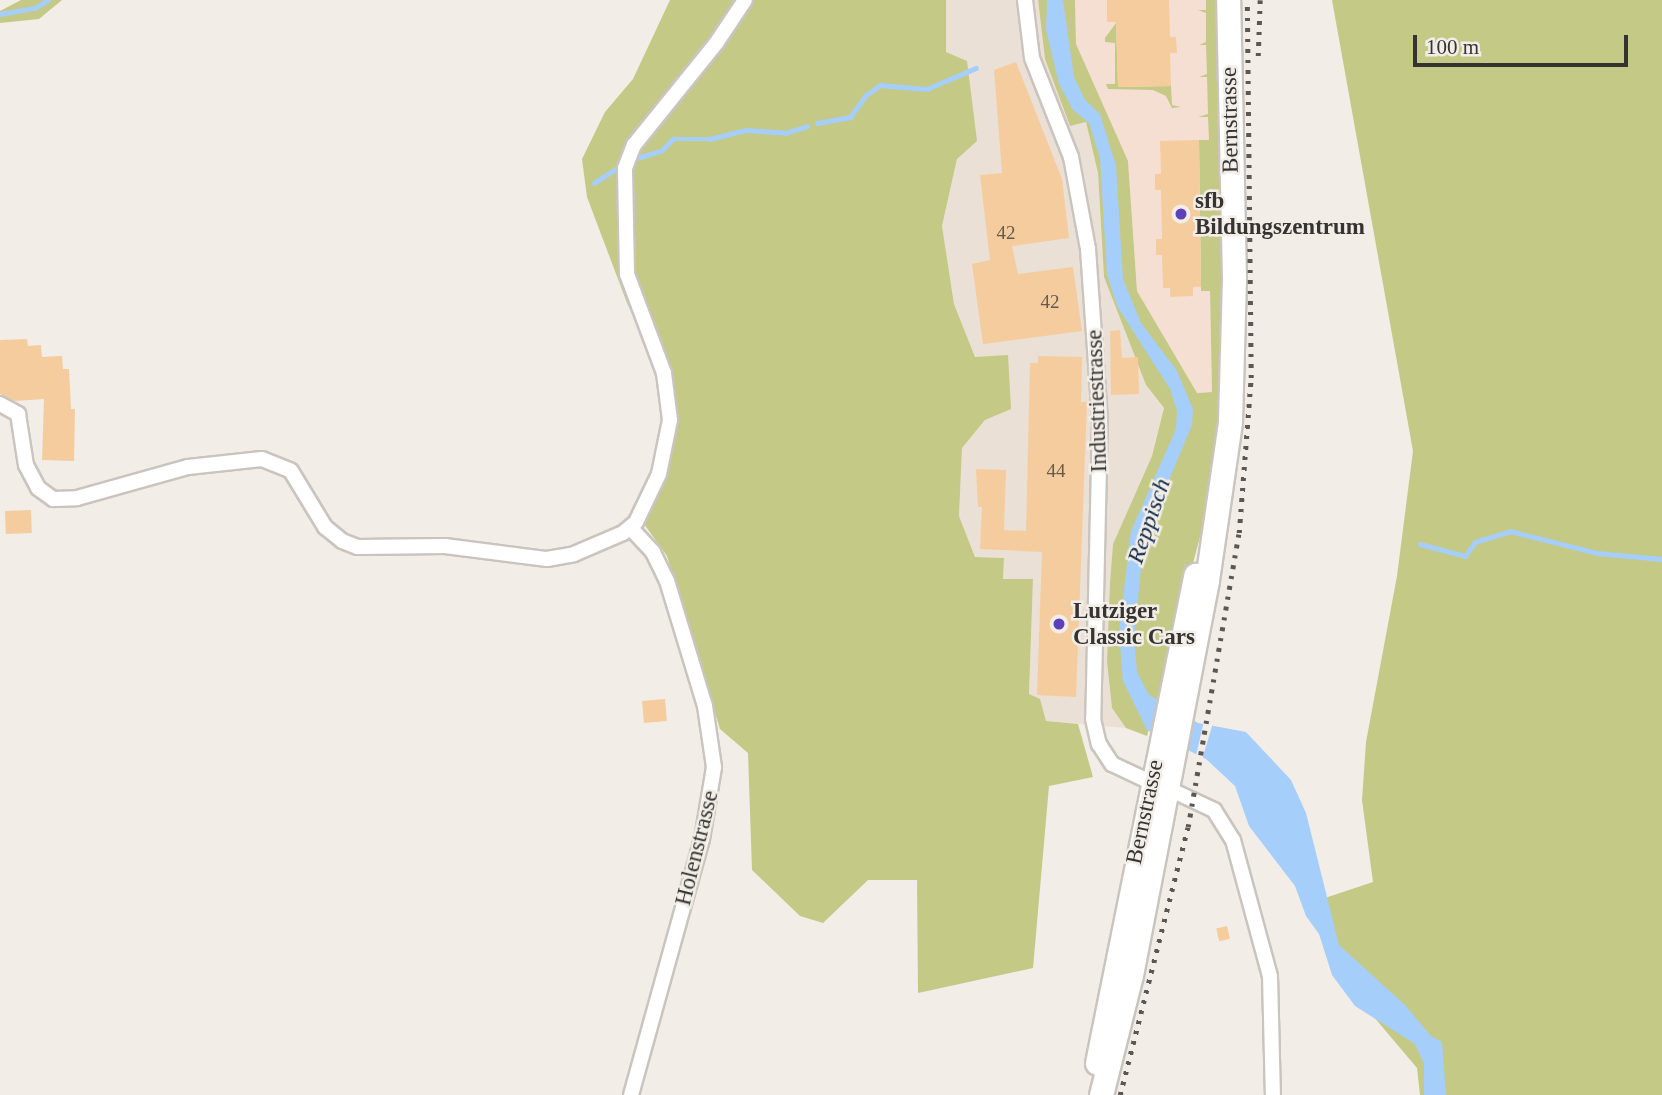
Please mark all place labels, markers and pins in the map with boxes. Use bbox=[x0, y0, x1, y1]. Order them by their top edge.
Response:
place label: sfb Bildungszentrum bbox=[1195, 187, 1365, 241]
marker: sfb Bildungszentrum bbox=[1173, 206, 1189, 222]
place label: Lutziger Classic Cars bbox=[1073, 597, 1195, 651]
marker: Lutziger Classic Cars bbox=[1051, 616, 1067, 632]

